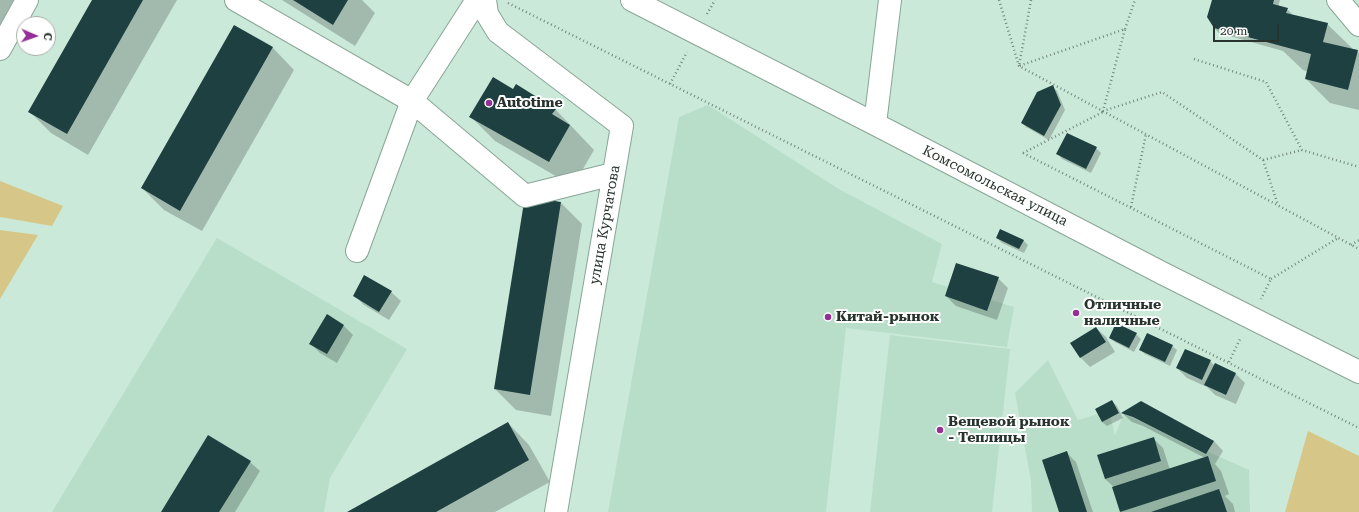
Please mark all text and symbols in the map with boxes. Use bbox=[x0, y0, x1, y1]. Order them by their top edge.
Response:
north arrow bbox=[16, 16, 56, 56]
scale bar bbox=[1215, 16, 1281, 42]
text: 20 m bbox=[1220, 24, 1247, 38]
text: С bbox=[41, 32, 54, 40]
place label: Autotime bbox=[497, 95, 563, 111]
marker: Autotime bbox=[484, 98, 494, 108]
street label: Комсомольская улица bbox=[920, 142, 1070, 230]
street label: улица Курчатова bbox=[586, 164, 624, 286]
place label: Отличные наличные bbox=[1084, 297, 1161, 330]
marker: Отличные наличные bbox=[1071, 308, 1081, 318]
place label: Китай-рынок bbox=[836, 309, 939, 325]
marker: Китай-рынок bbox=[823, 312, 833, 322]
place label: Вещевой рынок - Теплицы bbox=[948, 414, 1070, 446]
marker: Вещевой рынок - Теплицы bbox=[935, 425, 945, 435]

